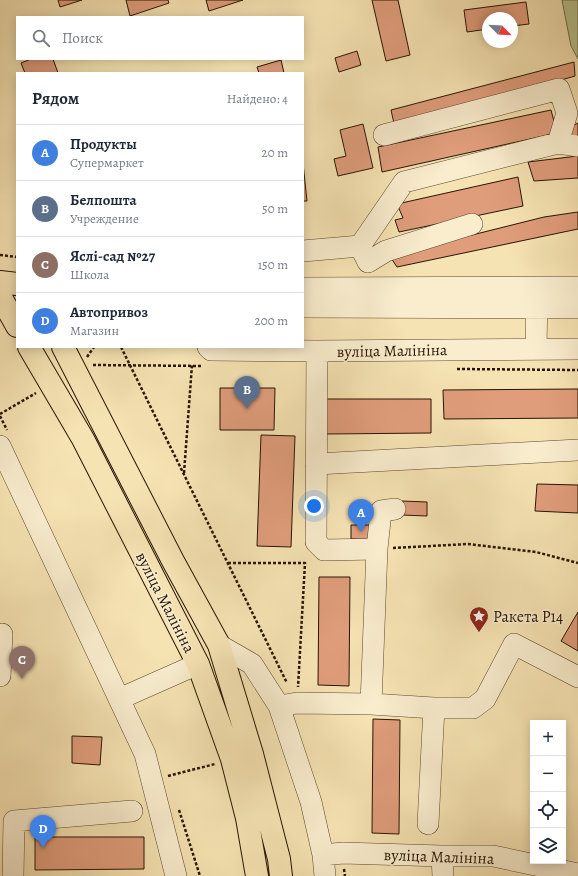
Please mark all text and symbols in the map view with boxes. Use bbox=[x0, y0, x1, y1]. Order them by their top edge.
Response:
north arrow bbox=[482, 12, 518, 48]
search box bbox=[16, 16, 304, 60]
icon: search bbox=[30, 27, 52, 49]
text: Поиск bbox=[62, 28, 103, 48]
text: Рядом bbox=[32, 87, 79, 110]
text: Найдено: 4 bbox=[227, 90, 288, 107]
text: Продукты bbox=[70, 134, 137, 154]
text: A bbox=[41, 144, 49, 161]
text: 20 m bbox=[262, 144, 288, 161]
text: Супермаркет bbox=[70, 154, 144, 171]
text: Белпошта bbox=[70, 190, 137, 210]
text: B bbox=[41, 200, 49, 217]
text: 50 m bbox=[262, 200, 288, 217]
text: Учреждение bbox=[70, 210, 139, 227]
text: Яслі-сад №27 bbox=[70, 246, 155, 266]
text: C bbox=[41, 256, 49, 273]
text: 150 m bbox=[258, 256, 288, 273]
text: Школа bbox=[70, 266, 109, 283]
text: Автопривоз bbox=[70, 302, 148, 322]
text: D bbox=[40, 312, 50, 329]
text: 200 m bbox=[255, 312, 288, 329]
text: Магазин bbox=[70, 322, 119, 339]
street label: вуліца Малініна bbox=[337, 339, 448, 363]
pin: B bbox=[234, 376, 260, 409]
your location bbox=[304, 496, 324, 516]
pin: A bbox=[348, 499, 374, 532]
street label: вуліца Малініна bbox=[130, 548, 200, 657]
place icon: Ракета Р14 bbox=[468, 605, 490, 633]
place label: Ракета Р14 bbox=[493, 606, 563, 628]
pin: C bbox=[9, 646, 35, 679]
map controls bbox=[530, 720, 566, 864]
button: + bbox=[530, 720, 566, 756]
button: − bbox=[530, 756, 566, 792]
button: locate bbox=[530, 792, 566, 828]
pin: D bbox=[30, 815, 56, 848]
button: layers bbox=[530, 828, 566, 864]
street label: вуліца Малініна bbox=[383, 844, 495, 870]

